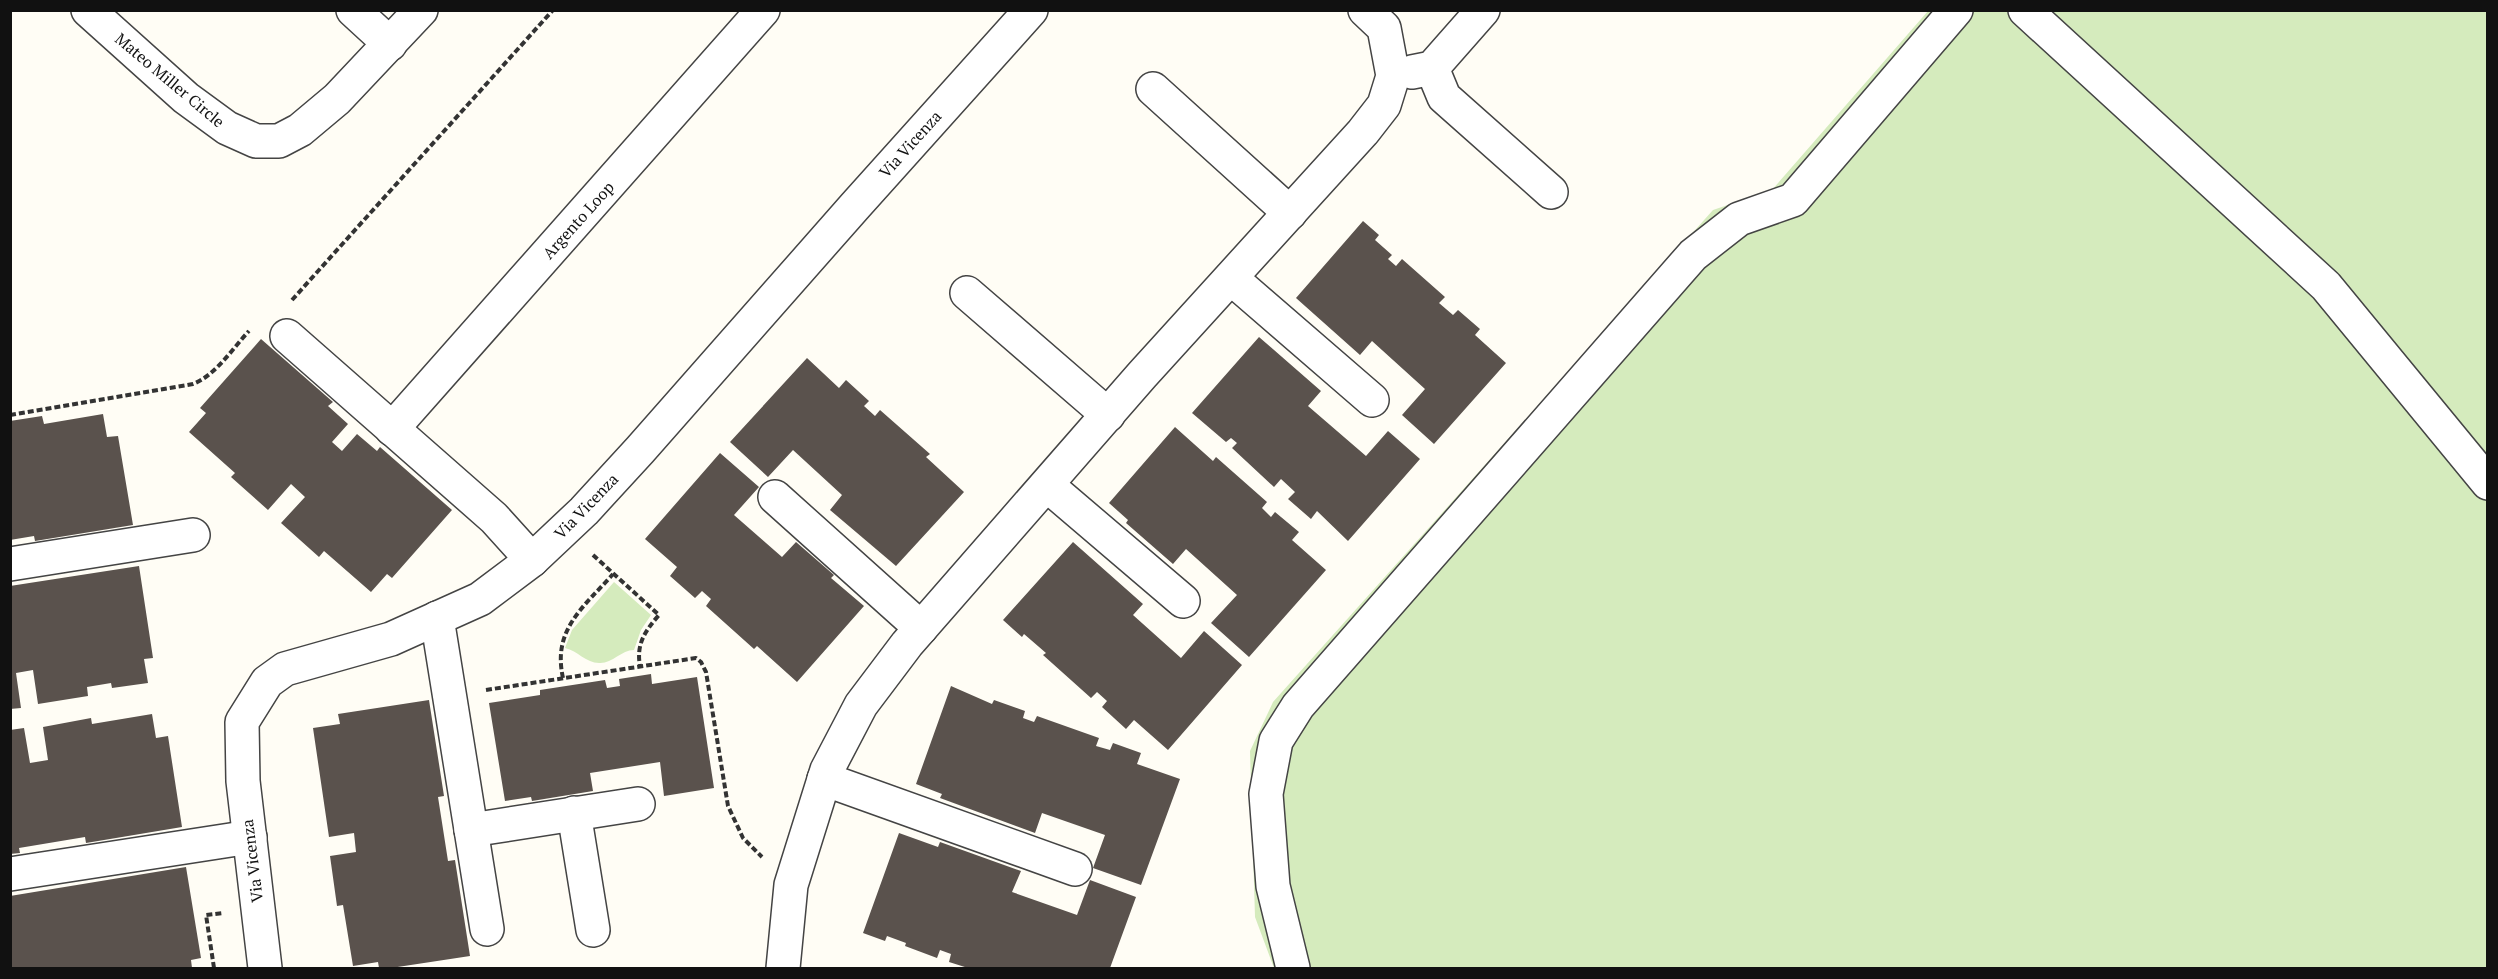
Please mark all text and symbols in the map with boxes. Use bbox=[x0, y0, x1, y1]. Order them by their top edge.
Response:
street label: Mateo Miller Circle bbox=[111, 28, 229, 132]
street label: Via Vicenza bbox=[874, 106, 946, 182]
street label: Argento Loop bbox=[537, 177, 619, 263]
street label: Via Vicenza bbox=[549, 468, 623, 544]
street label: Via Vicenza bbox=[236, 818, 268, 904]

